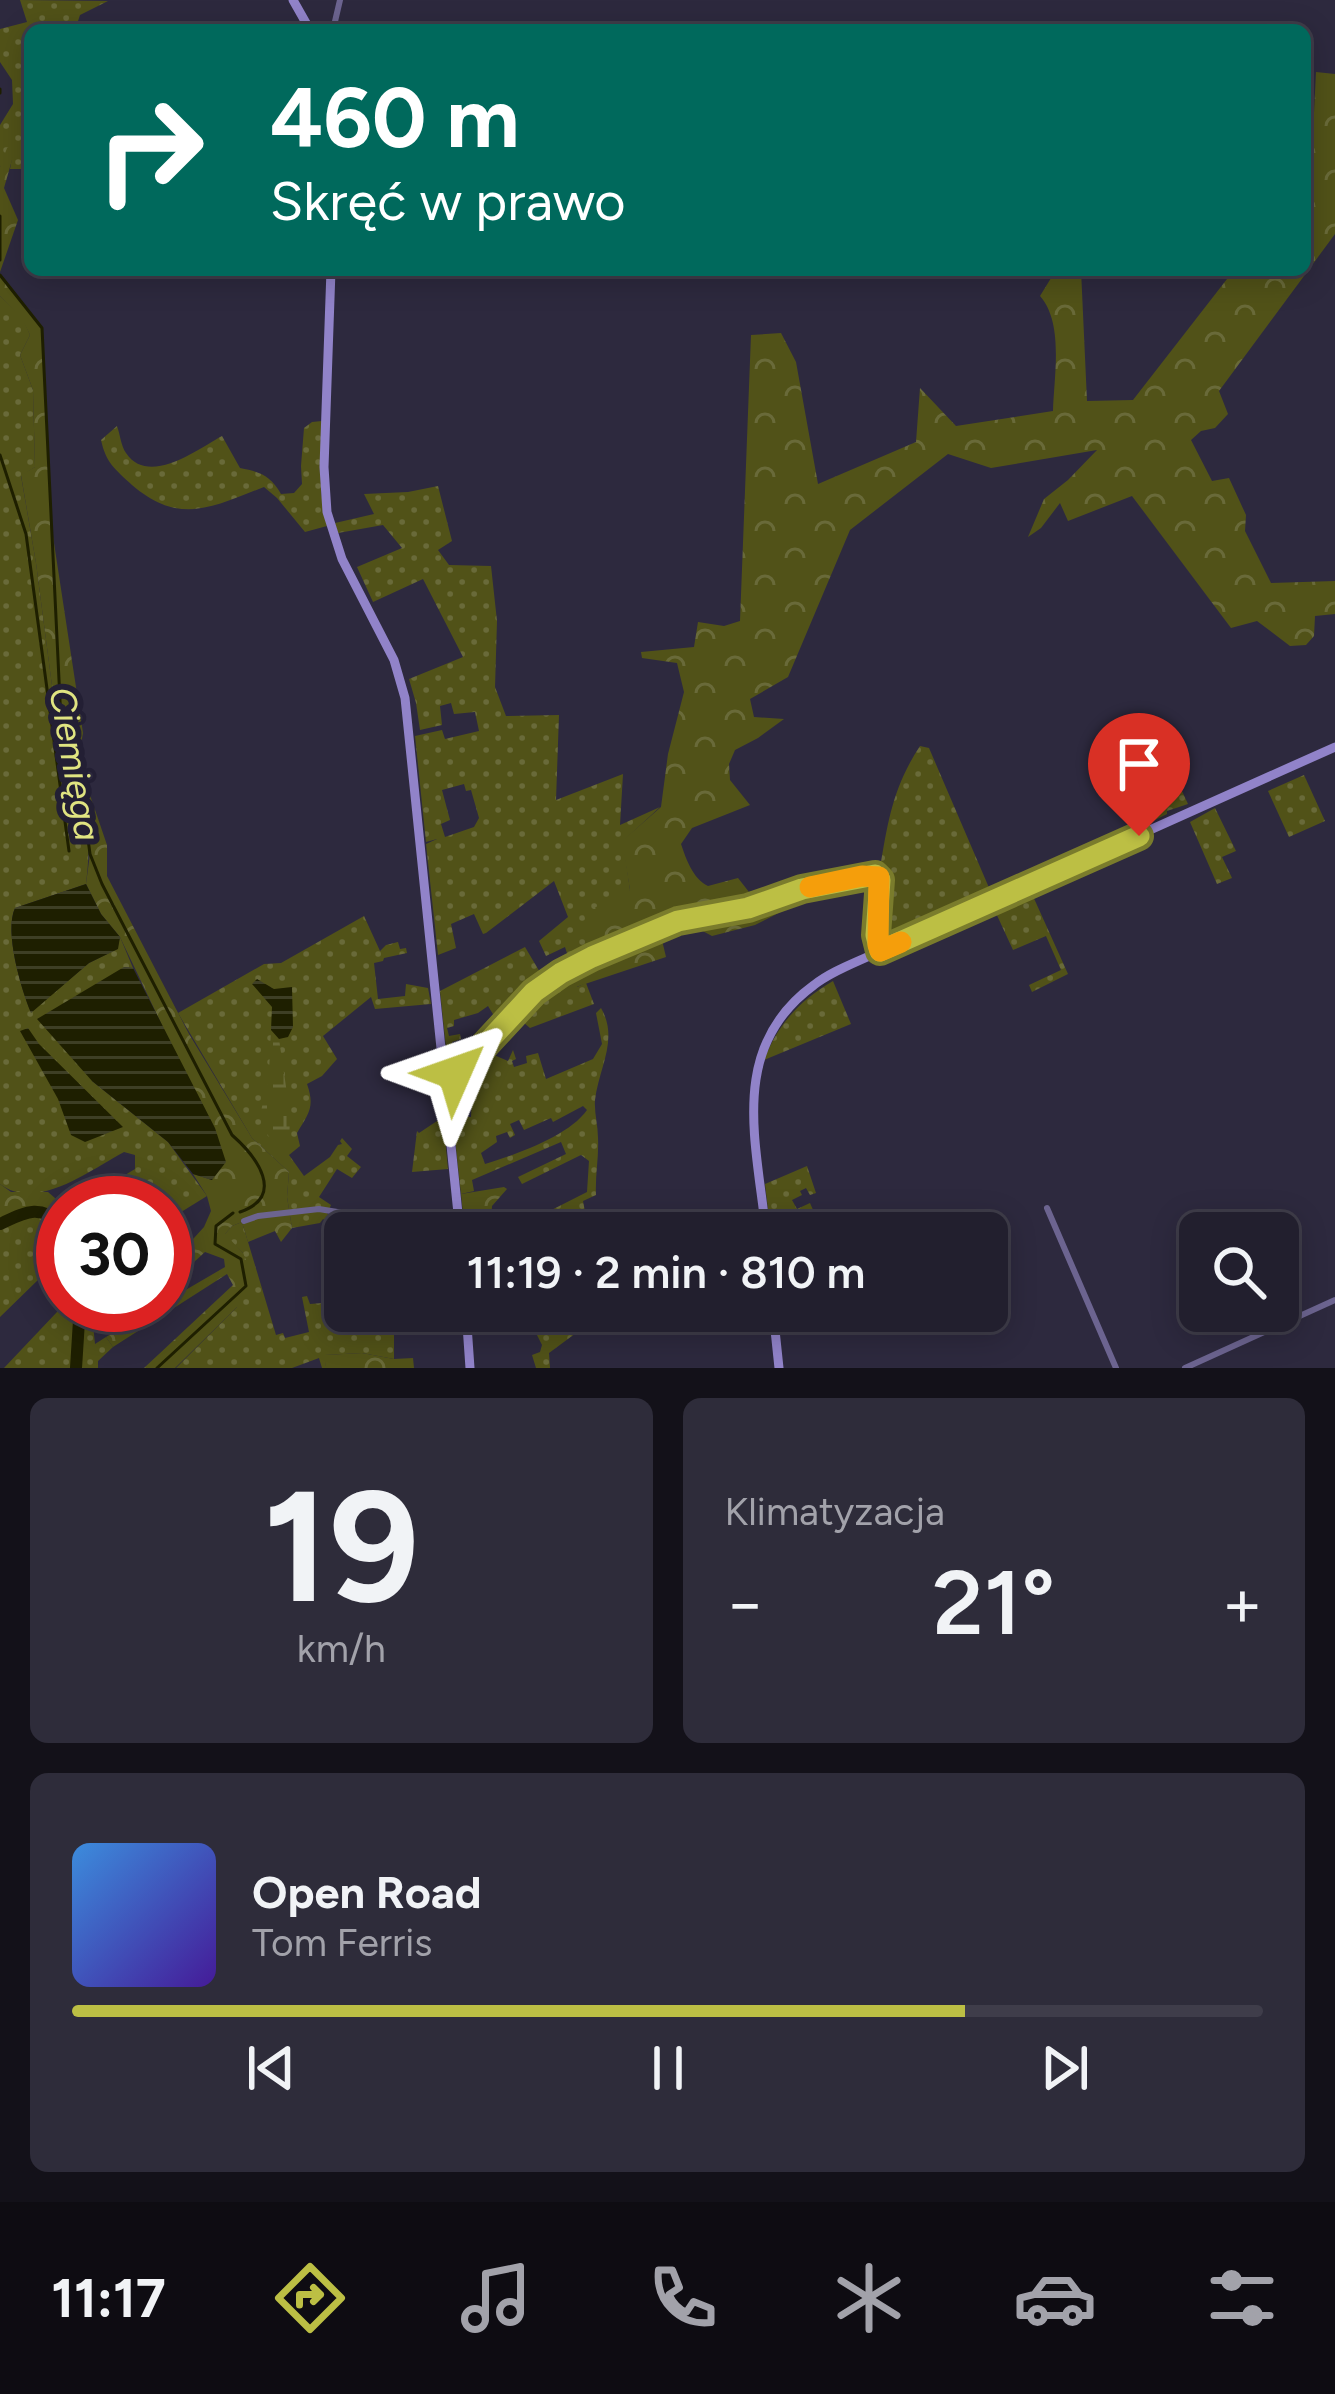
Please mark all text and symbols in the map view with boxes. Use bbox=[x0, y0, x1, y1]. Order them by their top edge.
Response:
text: 460 m bbox=[270, 67, 520, 168]
icon: right bbox=[72, 72, 228, 228]
text: Skręć w prawo bbox=[270, 169, 626, 234]
water label: Ciemięga bbox=[40, 684, 110, 844]
pin bbox=[1088, 713, 1190, 836]
icon: arrive bbox=[1106, 731, 1172, 797]
position arrow bbox=[392, 1010, 518, 1136]
speed limit sign: 30 bbox=[36, 1176, 192, 1332]
map controls bbox=[1179, 1212, 1299, 1332]
button: search bbox=[1179, 1212, 1299, 1332]
text: 11:19 · 2 min · 810 m bbox=[467, 1245, 865, 1299]
text: 19 bbox=[263, 1453, 419, 1640]
text: Klimatyzacja bbox=[725, 1488, 945, 1535]
text: 21° bbox=[932, 1548, 1055, 1657]
text: − bbox=[725, 1563, 766, 1643]
text: + bbox=[1222, 1563, 1263, 1643]
text: km/h bbox=[297, 1625, 386, 1672]
text: Open Road bbox=[252, 1865, 482, 1919]
text: Tom Ferris bbox=[252, 1919, 432, 1966]
icon: previous bbox=[238, 2035, 304, 2101]
icon: pause bbox=[635, 2035, 701, 2101]
icon: next bbox=[1032, 2035, 1098, 2101]
icon: directions bbox=[268, 2256, 352, 2340]
icon: music bbox=[454, 2256, 538, 2340]
icon: phone bbox=[641, 2256, 725, 2340]
icon: climate bbox=[827, 2256, 911, 2340]
icon: car bbox=[1013, 2256, 1097, 2340]
icon: filters bbox=[1200, 2256, 1284, 2340]
text: 11:17 bbox=[51, 2266, 166, 2331]

